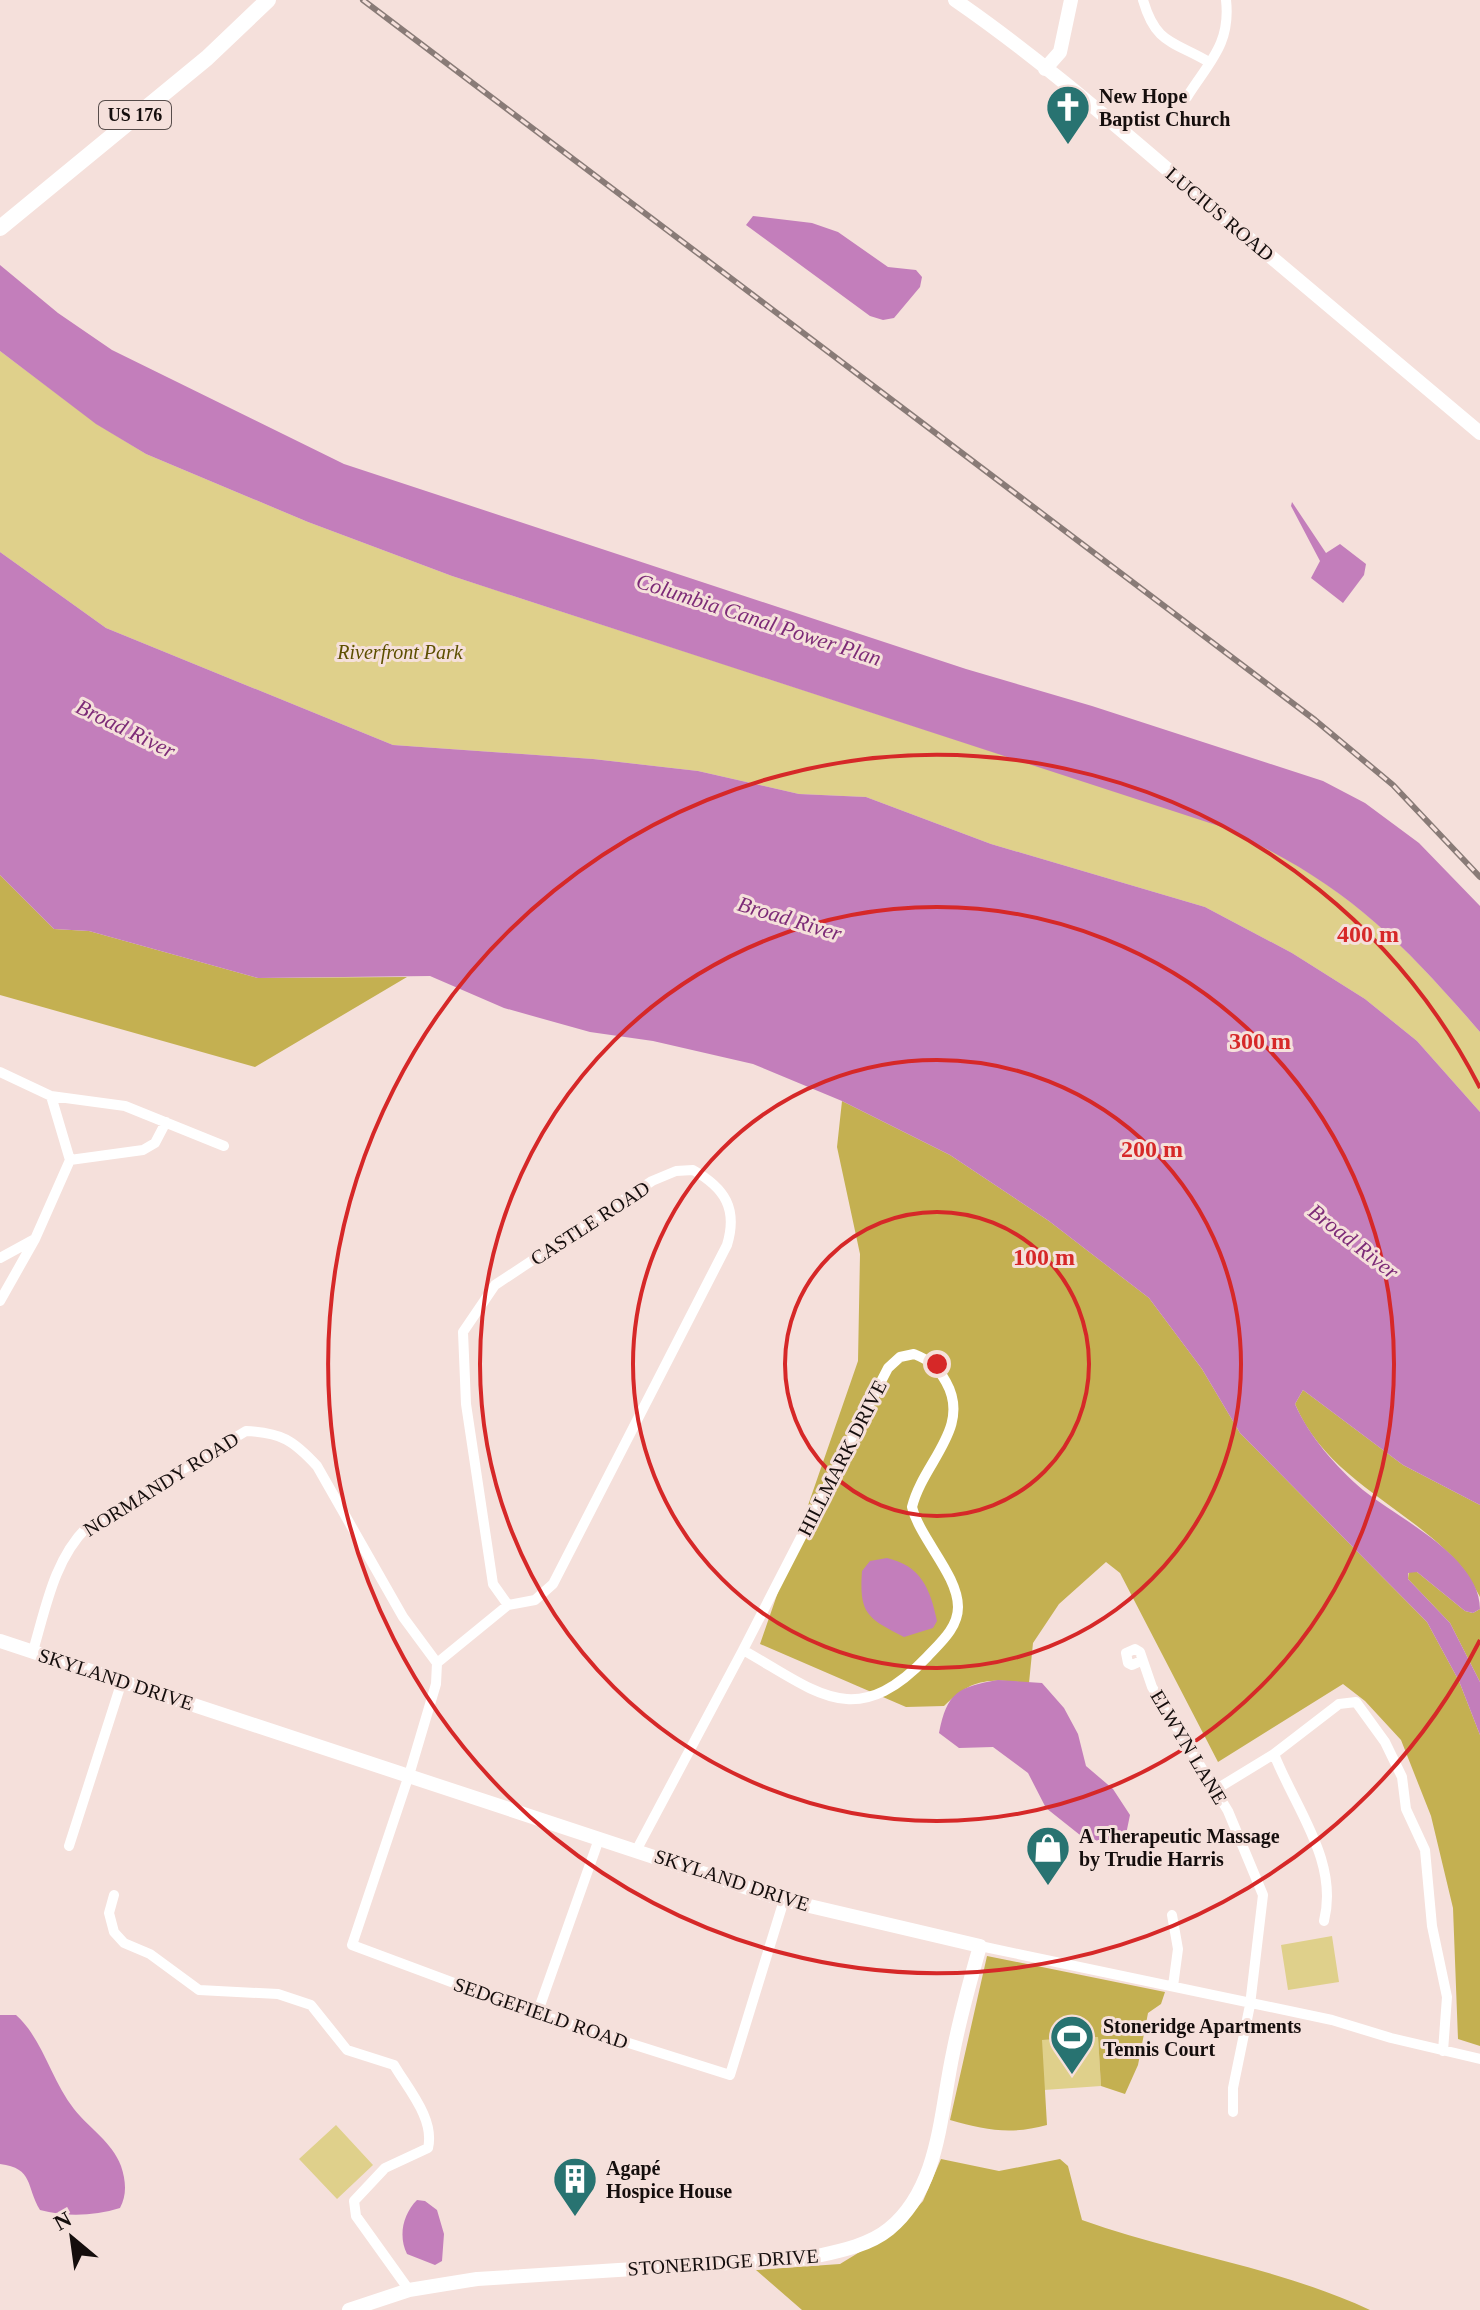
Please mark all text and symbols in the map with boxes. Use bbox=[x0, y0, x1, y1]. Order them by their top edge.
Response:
church icon: New Hope Baptist Church bbox=[1044, 83, 1092, 146]
place label: New Hope Baptist Church bbox=[1099, 85, 1230, 131]
road number: US 176 bbox=[99, 101, 171, 129]
street label: LUCIUS ROAD bbox=[1162, 163, 1278, 265]
water label: Columbia Canal Power Plan bbox=[633, 568, 884, 671]
park label: Riverfront Park bbox=[336, 641, 464, 664]
water label: Broad River bbox=[72, 694, 180, 763]
water label: Broad River bbox=[735, 891, 845, 946]
text: 400 m bbox=[1337, 921, 1399, 947]
text: 300 m bbox=[1229, 1028, 1291, 1054]
text: 200 m bbox=[1121, 1136, 1183, 1162]
street label: CASTLE ROAD bbox=[526, 1176, 654, 1270]
water label: Broad River bbox=[1304, 1199, 1404, 1285]
text: 100 m bbox=[1013, 1244, 1075, 1270]
centre of rings bbox=[923, 1350, 951, 1378]
street label: HILLMARK DRIVE bbox=[793, 1377, 891, 1539]
street label: NORMANDY ROAD bbox=[79, 1427, 243, 1541]
street label: SKYLAND DRIVE bbox=[36, 1644, 196, 1714]
street label: ELWYN LANE bbox=[1146, 1686, 1232, 1808]
shop icon: A Therapeutic Massage by Trudie Harris bbox=[1024, 1824, 1072, 1887]
place label: A Therapeutic Massage by Trudie Harris bbox=[1079, 1825, 1280, 1871]
street label: SKYLAND DRIVE bbox=[652, 1845, 812, 1915]
street label: SEDGEFIELD ROAD bbox=[451, 1973, 631, 2053]
sports icon: Stoneridge Apartments Tennis Court bbox=[1048, 2013, 1096, 2076]
place label: Stoneridge Apartments Tennis Court bbox=[1103, 2015, 1302, 2060]
building icon: Agapé Hospice House bbox=[551, 2155, 599, 2218]
place label: Agapé Hospice House bbox=[606, 2157, 732, 2203]
north arrow bbox=[32, 2198, 112, 2278]
text: N bbox=[50, 2206, 76, 2236]
street label: STONERIDGE DRIVE bbox=[627, 2244, 819, 2280]

